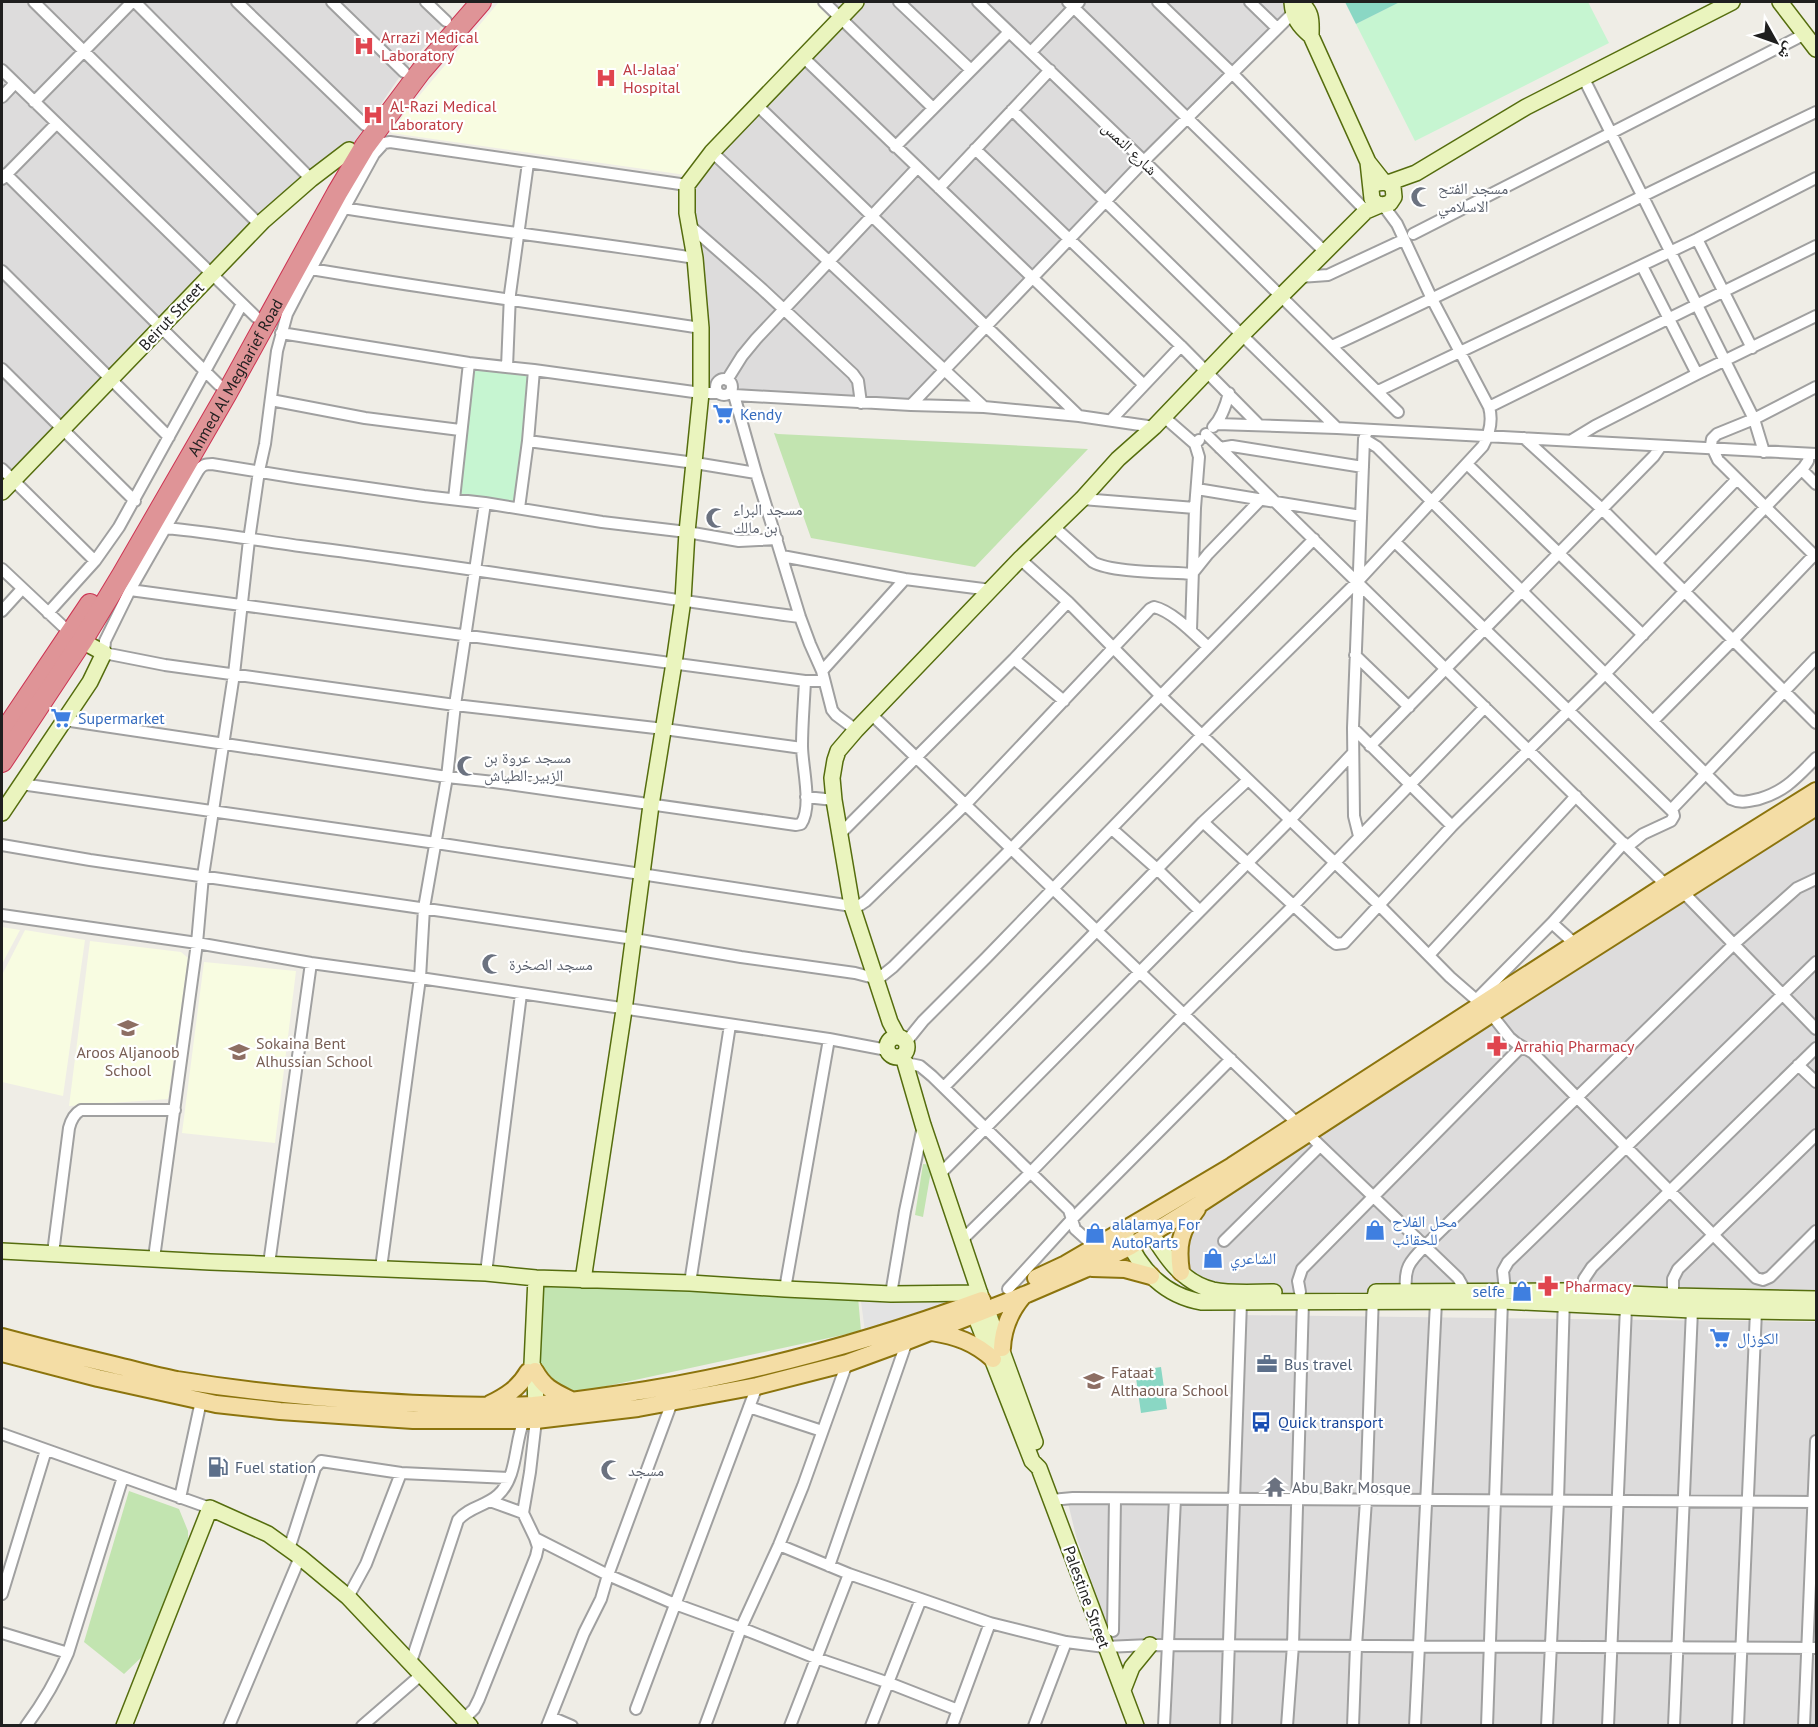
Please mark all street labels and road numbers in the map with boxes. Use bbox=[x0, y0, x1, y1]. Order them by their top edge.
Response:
street label: شارع النمس bbox=[1097, 117, 1162, 180]
street label: Beirut Street bbox=[134, 277, 208, 354]
street label: Ahmed Al Megharief Road bbox=[183, 295, 287, 459]
street label: Palestine Street bbox=[1059, 1543, 1115, 1652]

